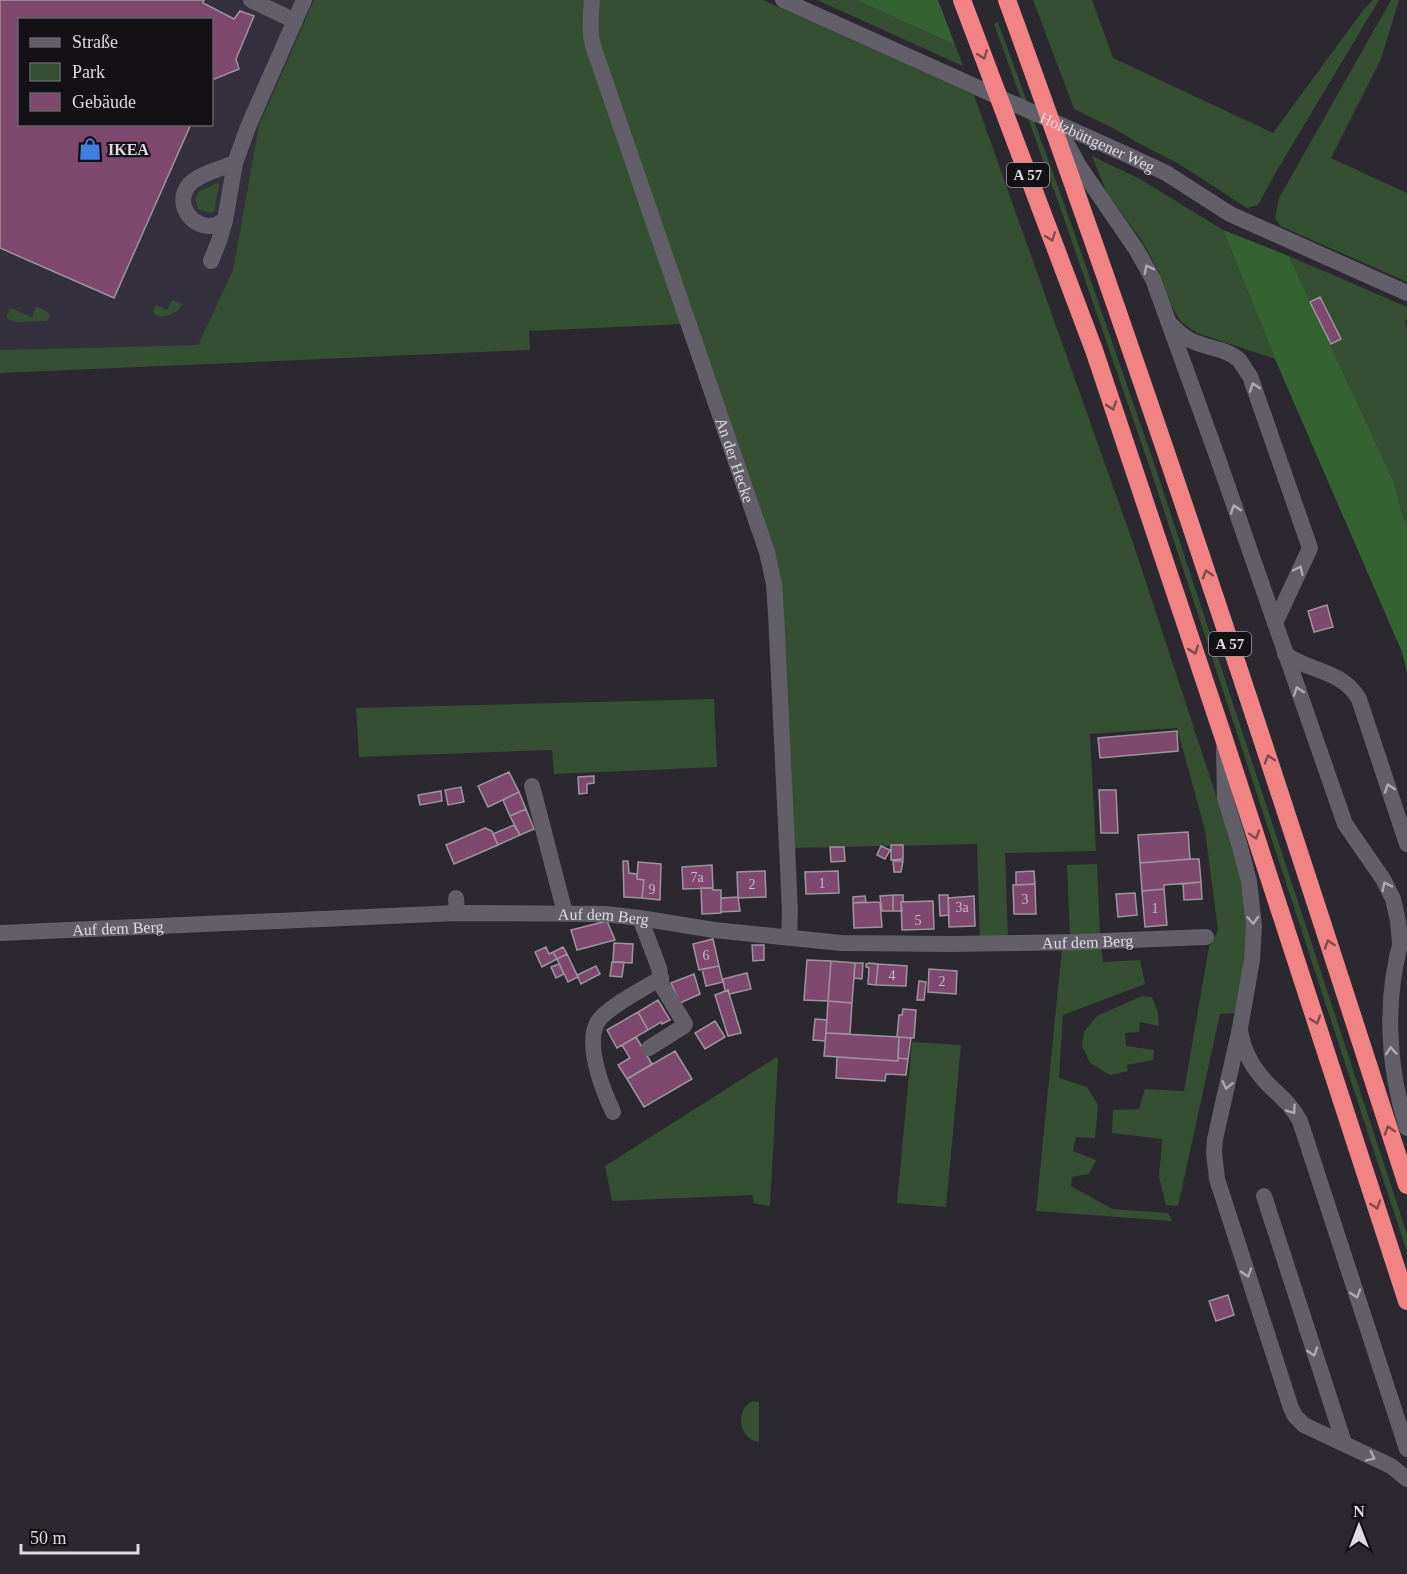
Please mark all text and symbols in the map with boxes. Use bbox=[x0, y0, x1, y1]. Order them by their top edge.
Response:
legend bbox=[18, 18, 213, 126]
text: Straße bbox=[72, 32, 118, 52]
one-way arrow bbox=[976, 49, 988, 60]
text: Park bbox=[72, 62, 105, 82]
text: Gebäude bbox=[72, 92, 136, 112]
street label: Holzbüttgener Weg bbox=[1037, 108, 1158, 176]
shop icon: IKEA bbox=[77, 136, 103, 162]
place label: IKEA bbox=[108, 141, 149, 158]
road number: A 57 bbox=[1007, 163, 1049, 187]
one-way arrow bbox=[1044, 232, 1057, 242]
one-way arrow bbox=[1143, 264, 1155, 275]
one-way arrow bbox=[1248, 382, 1261, 393]
one-way arrow bbox=[1105, 400, 1117, 411]
street label: An der Hecke bbox=[713, 415, 758, 505]
one-way arrow bbox=[1229, 504, 1242, 514]
one-way arrow bbox=[1292, 566, 1304, 577]
one-way arrow bbox=[1202, 569, 1214, 580]
road number: A 57 bbox=[1209, 632, 1251, 656]
one-way arrow bbox=[1187, 644, 1200, 655]
one-way arrow bbox=[1293, 686, 1306, 697]
one-way arrow bbox=[1263, 754, 1276, 765]
one-way arrow bbox=[1383, 784, 1396, 794]
one-way arrow bbox=[1248, 829, 1261, 840]
house number: 7a bbox=[690, 870, 704, 885]
house number: 1 bbox=[819, 876, 826, 891]
house number: 2 bbox=[749, 877, 756, 892]
one-way arrow bbox=[1382, 881, 1394, 892]
house number: 9 bbox=[649, 882, 656, 897]
house number: 3 bbox=[1022, 892, 1029, 907]
house number: 3a bbox=[955, 900, 969, 915]
house number: 1 bbox=[1152, 901, 1159, 916]
street label: Auf dem Berg bbox=[558, 905, 650, 929]
house number: 5 bbox=[915, 913, 922, 928]
one-way arrow bbox=[1247, 915, 1260, 924]
street label: Auf dem Berg bbox=[72, 917, 164, 938]
street label: Auf dem Berg bbox=[1042, 931, 1134, 951]
one-way arrow bbox=[1324, 939, 1337, 950]
house number: 6 bbox=[703, 948, 710, 963]
house number: 4 bbox=[889, 968, 896, 983]
house number: 2 bbox=[939, 974, 946, 989]
one-way arrow bbox=[1309, 1014, 1321, 1025]
one-way arrow bbox=[1385, 1046, 1398, 1055]
one-way arrow bbox=[1221, 1079, 1234, 1089]
one-way arrow bbox=[1285, 1104, 1297, 1114]
one-way arrow bbox=[1384, 1125, 1396, 1136]
one-way arrow bbox=[1369, 1199, 1381, 1210]
one-way arrow bbox=[1240, 1267, 1252, 1278]
one-way arrow bbox=[1349, 1288, 1361, 1299]
one-way arrow bbox=[1306, 1346, 1319, 1357]
one-way arrow bbox=[1364, 1449, 1375, 1461]
north arrow bbox=[1329, 1496, 1389, 1556]
text: N bbox=[1353, 1503, 1365, 1520]
scale bar bbox=[21, 1517, 138, 1555]
text: 50 m bbox=[30, 1528, 67, 1548]

